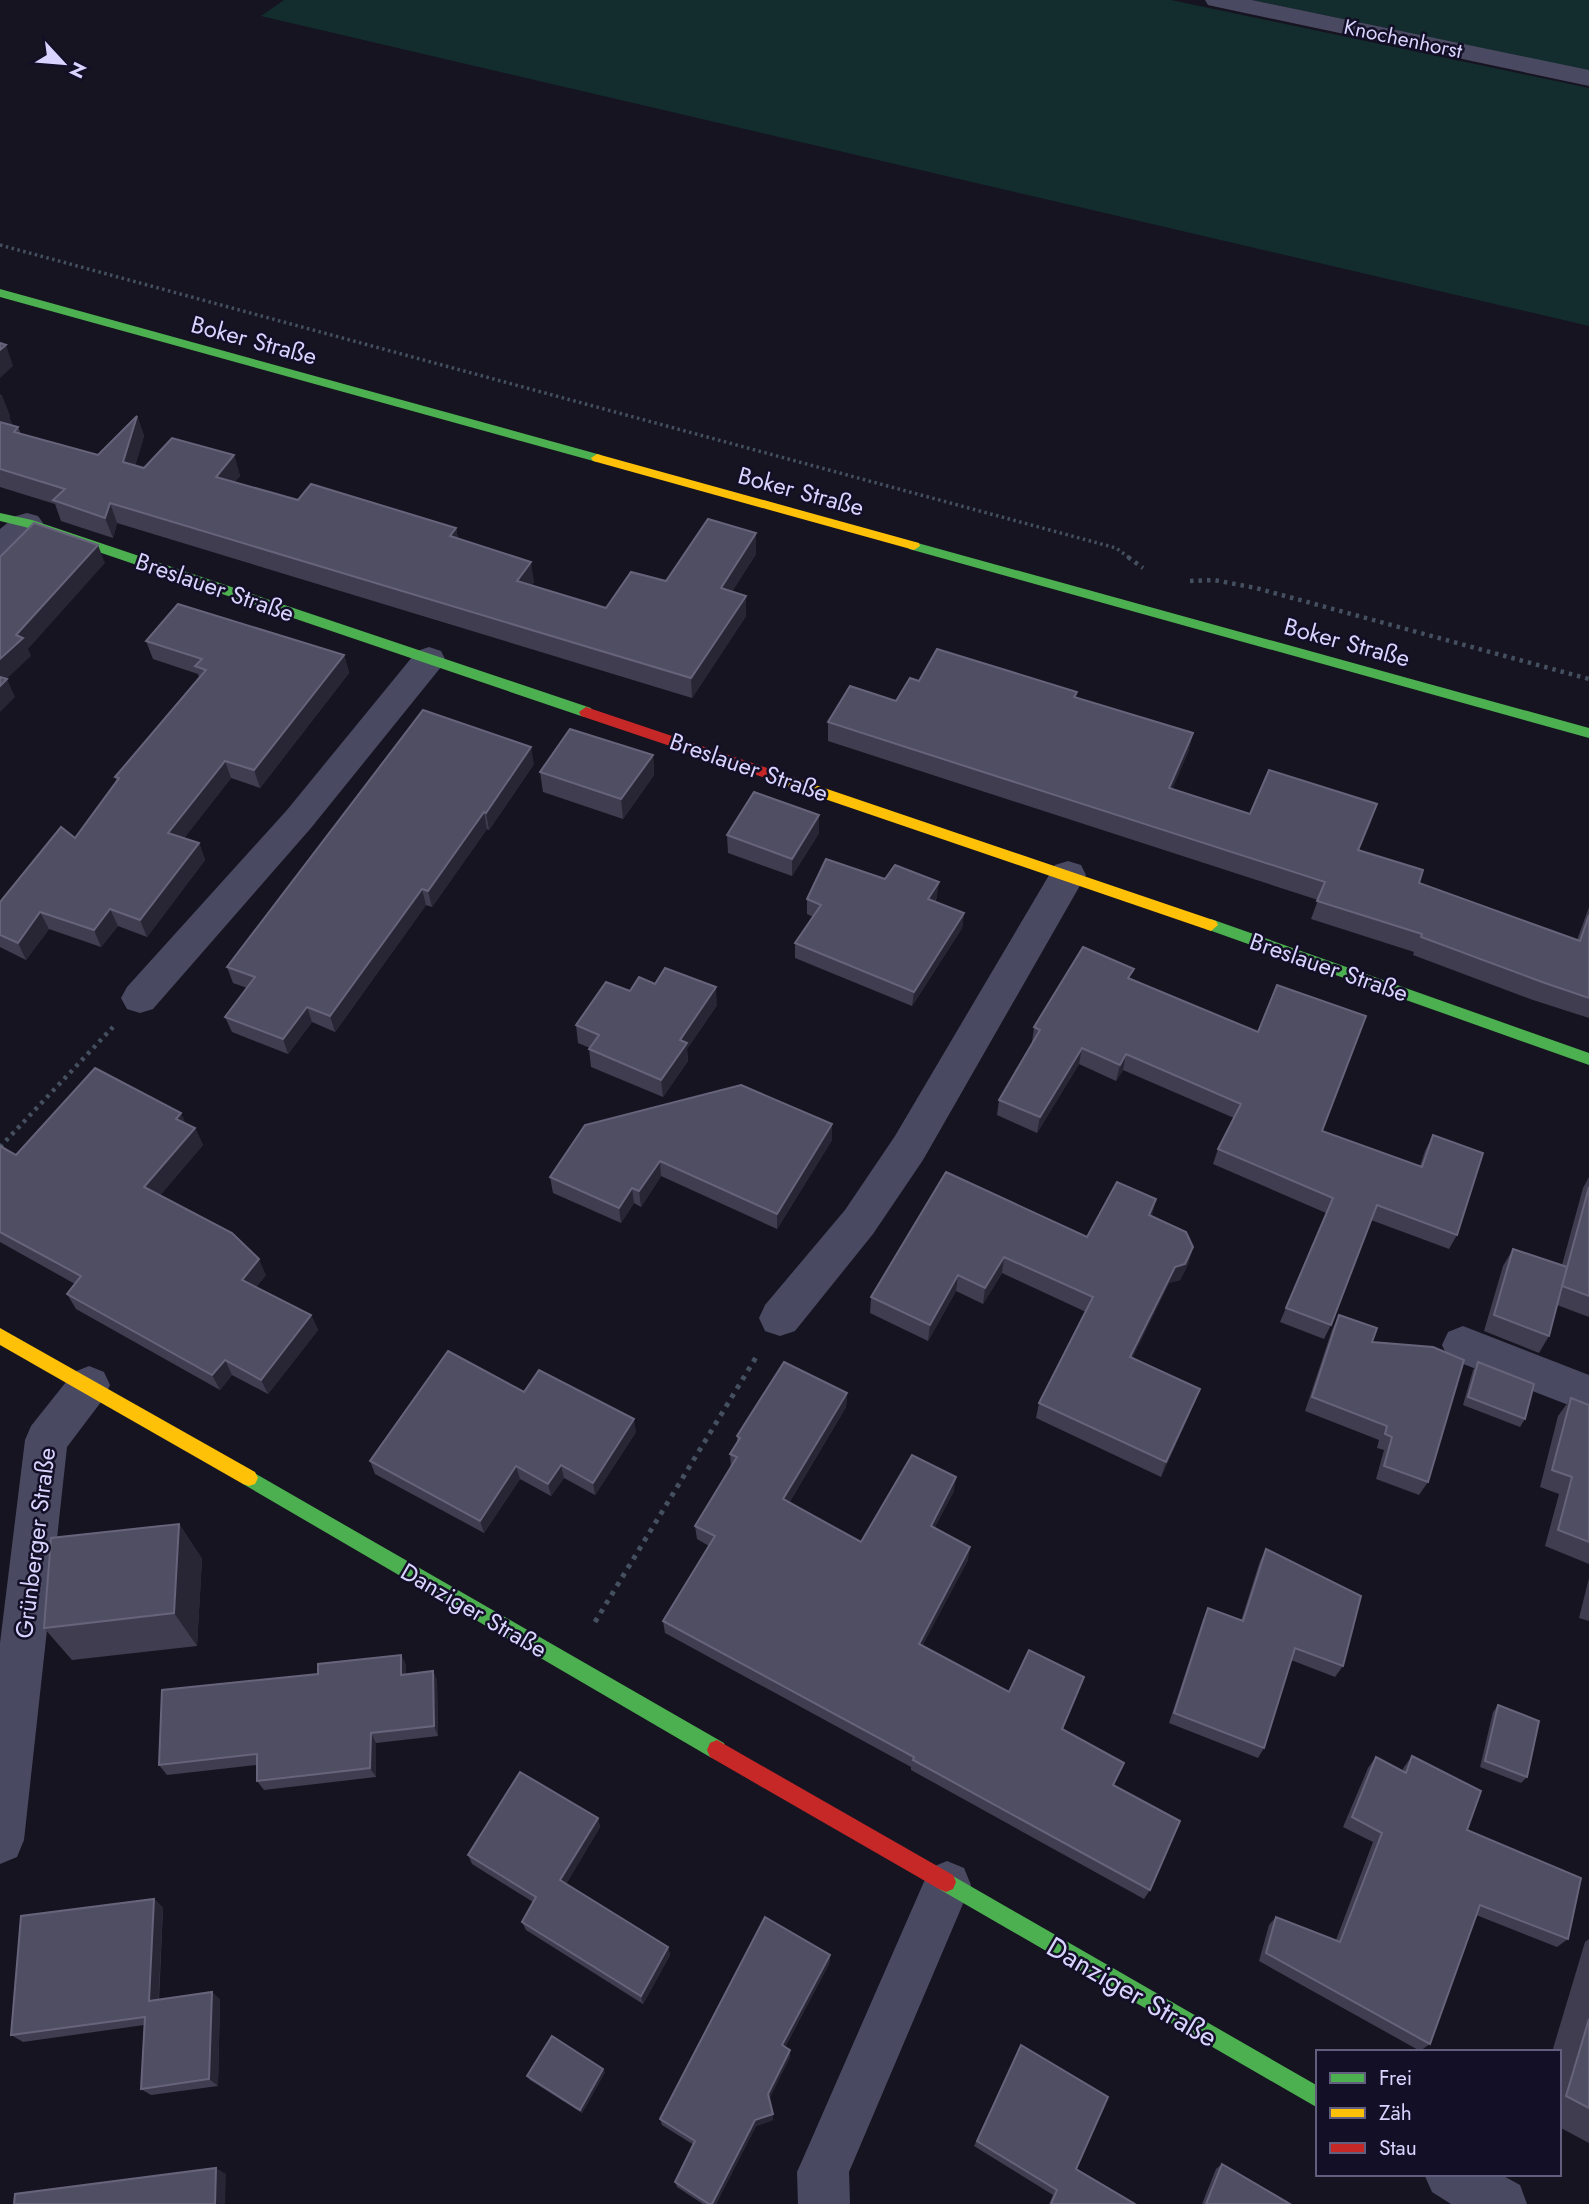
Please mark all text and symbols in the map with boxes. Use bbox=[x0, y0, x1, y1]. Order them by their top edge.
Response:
street label: Knochenhorst bbox=[1341, 12, 1465, 66]
north arrow bbox=[28, 28, 98, 98]
text: N bbox=[62, 58, 93, 83]
street label: Boker Straße bbox=[187, 306, 321, 374]
street label: Boker Straße bbox=[734, 457, 868, 525]
street label: Breslauer Straße bbox=[131, 544, 299, 630]
street label: Boker Straße bbox=[1280, 608, 1414, 676]
street label: Breslauer Straße bbox=[665, 724, 833, 810]
street label: Breslauer Straße bbox=[1245, 924, 1413, 1010]
street label: Grünberger Straße bbox=[6, 1446, 64, 1640]
street label: Danziger Straße bbox=[394, 1554, 554, 1666]
street label: Danziger Straße bbox=[1039, 1926, 1225, 2058]
legend bbox=[1316, 2050, 1561, 2176]
text: Frei bbox=[1379, 2063, 1412, 2093]
text: Zäh bbox=[1379, 2098, 1412, 2128]
text: Stau bbox=[1379, 2133, 1417, 2163]

